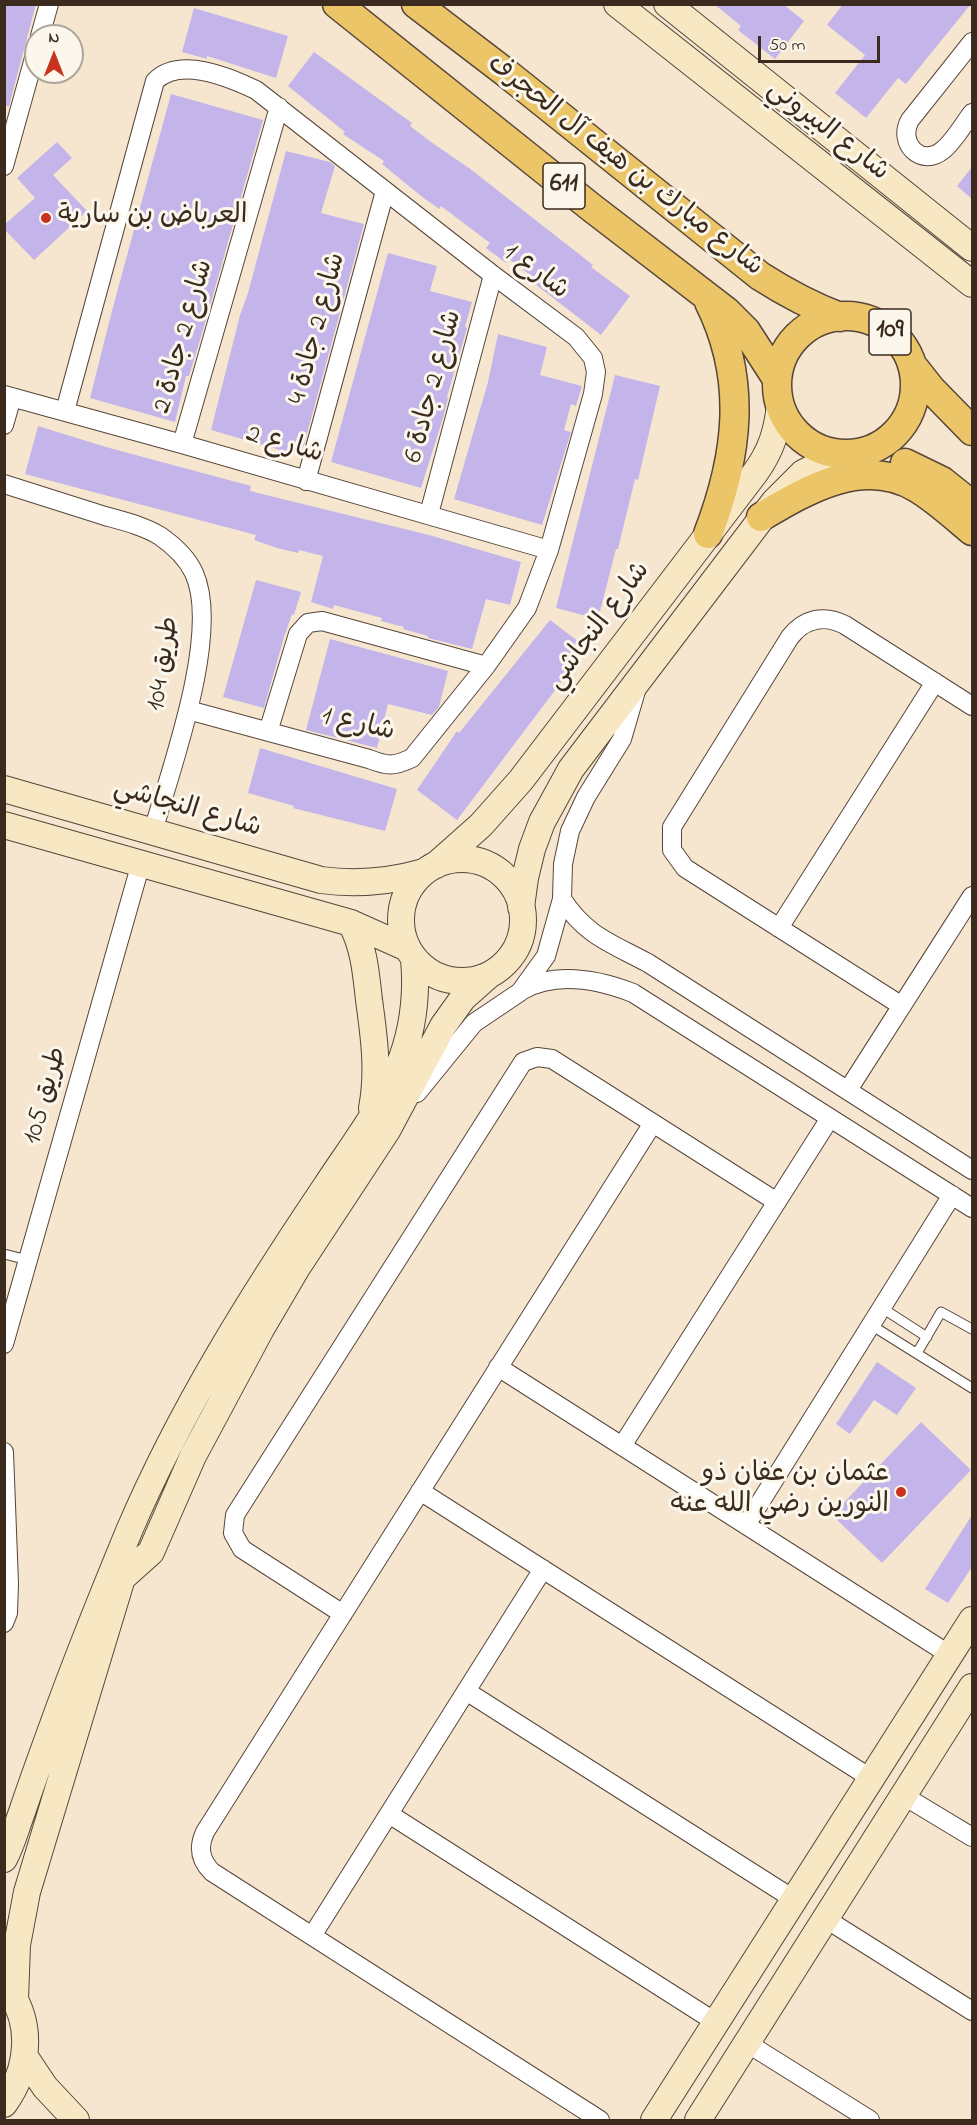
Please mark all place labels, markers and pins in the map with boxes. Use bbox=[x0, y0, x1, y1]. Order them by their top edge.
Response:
place label: العرباض بن سارية bbox=[58, 202, 247, 234]
marker: العرباض بن سارية bbox=[39, 211, 53, 225]
place label: عثمان بن عفان ذو النورين رضي الله عنه bbox=[671, 1460, 889, 1523]
marker: عثمان بن عفان ذو النورين رضي الله عنه bbox=[894, 1485, 908, 1499]

